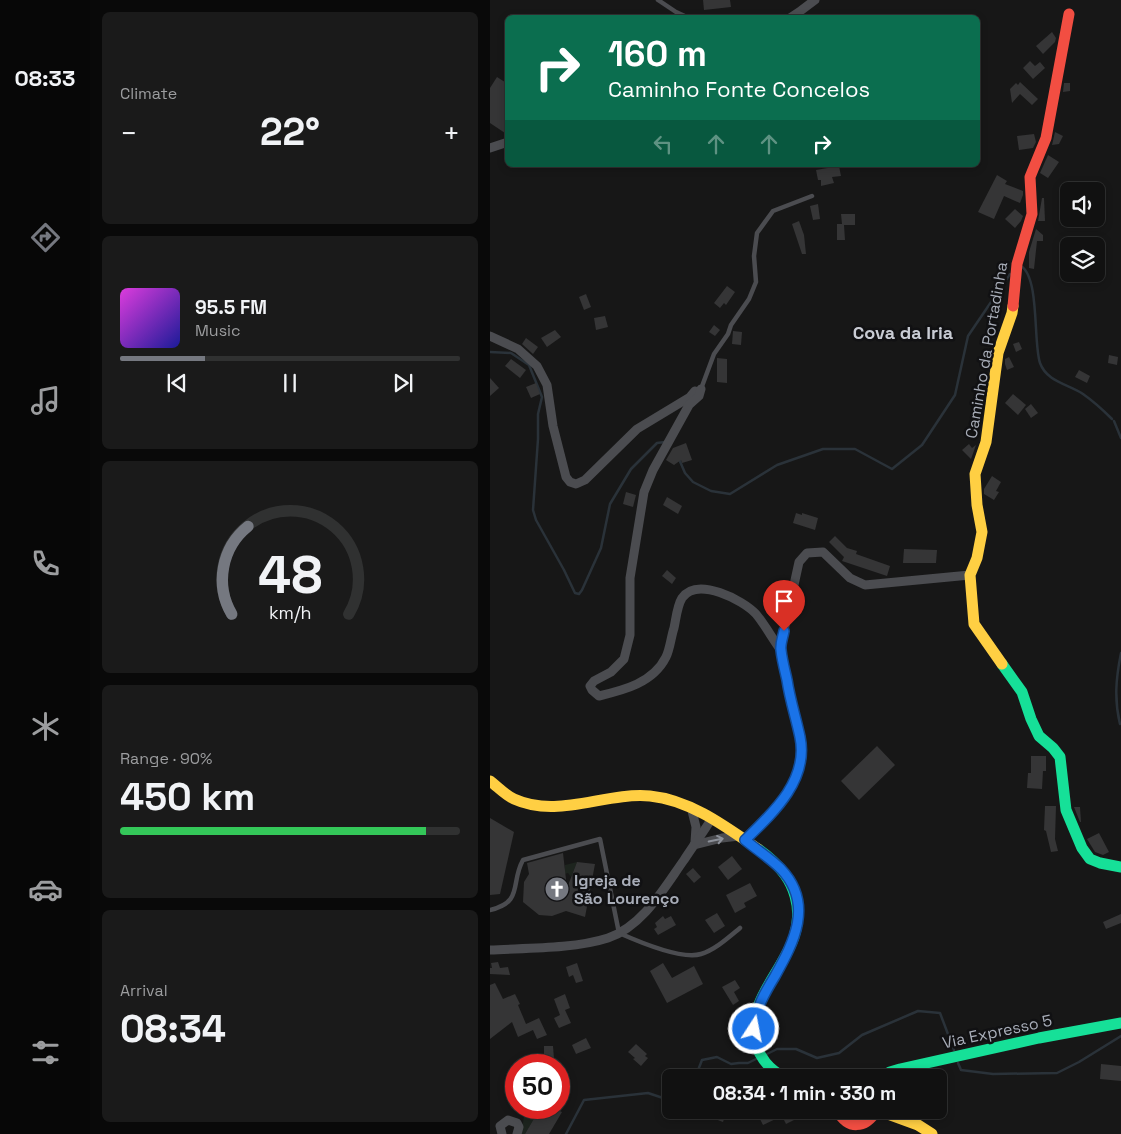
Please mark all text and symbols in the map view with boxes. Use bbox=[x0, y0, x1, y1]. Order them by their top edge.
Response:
text: 160 m bbox=[608, 32, 707, 76]
icon: right bbox=[525, 35, 590, 100]
text: 08:33 bbox=[15, 64, 75, 92]
text: Caminho Fonte Concelos bbox=[608, 75, 870, 103]
text: Climate bbox=[120, 83, 177, 104]
text: 22° bbox=[260, 108, 320, 156]
text: − bbox=[120, 115, 137, 151]
text: + bbox=[443, 115, 460, 151]
icon: left bbox=[649, 130, 677, 158]
icon: ahead bbox=[702, 130, 730, 158]
icon: ahead bbox=[755, 130, 783, 158]
icon: right bbox=[808, 130, 836, 158]
map controls bbox=[1060, 182, 1105, 282]
button: sound bbox=[1060, 182, 1105, 227]
icon: directions bbox=[28, 220, 63, 255]
button: layers bbox=[1060, 237, 1105, 282]
street label: Caminho da Portadinha bbox=[961, 260, 1012, 440]
text: 95.5 FM bbox=[195, 295, 267, 320]
text: Music bbox=[195, 320, 241, 341]
district label: Cova da Iria bbox=[853, 321, 954, 344]
icon: previous bbox=[163, 369, 191, 397]
icon: pause bbox=[276, 369, 304, 397]
icon: next bbox=[389, 369, 417, 397]
icon: music bbox=[28, 383, 63, 418]
text: 48 bbox=[258, 542, 322, 608]
icon: phone bbox=[28, 546, 63, 581]
pin bbox=[763, 580, 805, 631]
icon: arrive bbox=[770, 587, 798, 615]
text: km/h bbox=[269, 601, 311, 624]
icon: climate bbox=[28, 709, 63, 744]
text: Range · 90% bbox=[120, 748, 212, 769]
text: 450 km bbox=[120, 773, 255, 821]
one-way arrow bbox=[708, 835, 724, 844]
place label: Igreja de São Lourenço bbox=[574, 870, 679, 909]
icon: car bbox=[28, 872, 63, 907]
church icon: Igreja de São Lourenço bbox=[544, 876, 570, 902]
text: Arrival bbox=[120, 980, 168, 1001]
position arrow bbox=[727, 1002, 779, 1054]
text: 08:34 bbox=[120, 1005, 226, 1053]
street label: Via Expresso 5 bbox=[940, 1010, 1054, 1053]
icon: filters bbox=[28, 1035, 63, 1070]
speed limit sign: 50 bbox=[505, 1054, 570, 1119]
text: 08:34 · 1 min · 330 m bbox=[713, 1081, 896, 1106]

